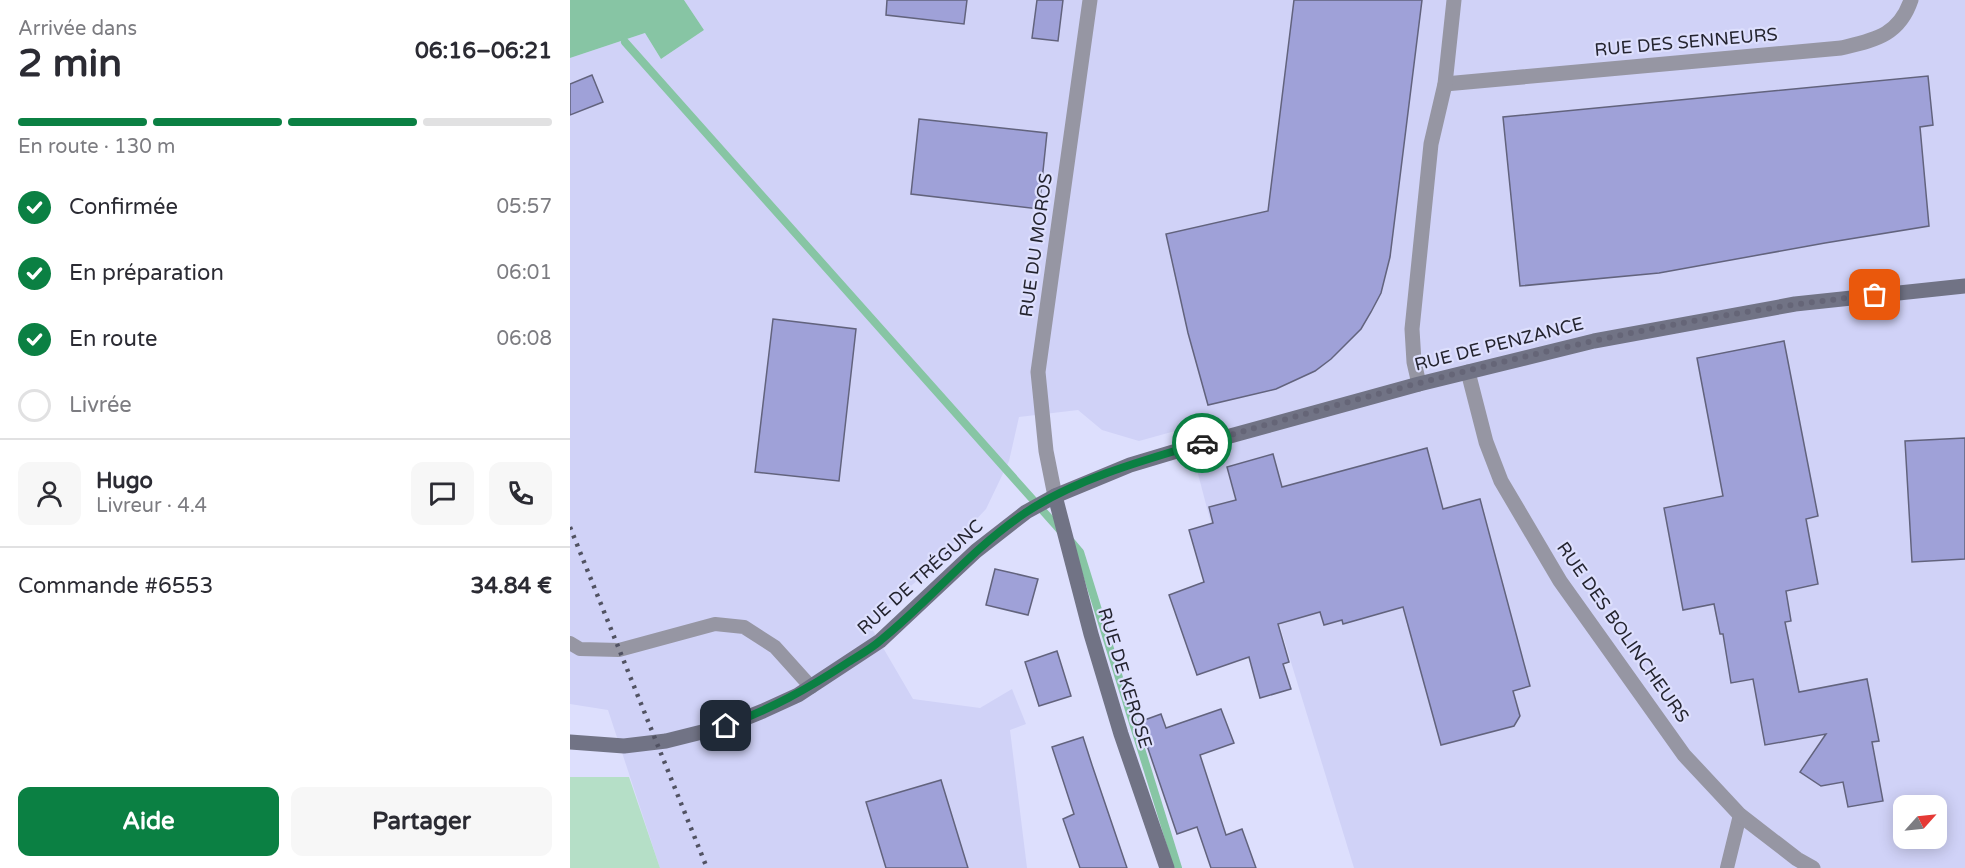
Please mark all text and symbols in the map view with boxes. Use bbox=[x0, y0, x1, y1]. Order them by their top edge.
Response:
text: Arrivée dans bbox=[18, 17, 137, 41]
street label: RUE DES SENNEURS bbox=[1593, 23, 1779, 61]
text: 06:16–06:21 bbox=[415, 38, 552, 64]
text: 2 min bbox=[18, 40, 122, 87]
text: En route · 130 m bbox=[18, 135, 175, 159]
street label: RUE DU MOROS bbox=[1015, 172, 1057, 318]
icon: check bbox=[18, 191, 51, 224]
text: Confirmée bbox=[69, 194, 178, 220]
text: 05:57 bbox=[497, 195, 552, 219]
icon: check bbox=[18, 257, 51, 290]
text: En préparation bbox=[69, 260, 224, 286]
text: 06:01 bbox=[497, 261, 552, 285]
pin bbox=[1849, 269, 1900, 320]
icon: bag bbox=[1858, 278, 1891, 311]
street label: RUE DE PENZANCE bbox=[1412, 312, 1586, 376]
icon: check bbox=[18, 323, 51, 356]
text: En route bbox=[69, 326, 158, 352]
text: 06:08 bbox=[497, 327, 552, 351]
text: Livrée bbox=[69, 392, 132, 418]
courier bbox=[1172, 413, 1232, 473]
icon: car bbox=[1186, 427, 1219, 460]
button: person bbox=[18, 462, 81, 525]
button: chat bbox=[411, 462, 474, 525]
button: phone bbox=[489, 462, 552, 525]
text: Hugo bbox=[96, 468, 153, 494]
text: Livreur · 4.4 bbox=[96, 494, 207, 518]
street label: RUE DE TRÉGUNC bbox=[853, 515, 987, 639]
street label: RUE DES BOLINCHEURS bbox=[1552, 537, 1694, 727]
text: Commande #6553 bbox=[18, 573, 213, 599]
text: 34.84 € bbox=[470, 573, 552, 599]
street label: RUE DE KEROSE bbox=[1093, 605, 1157, 751]
pin bbox=[700, 700, 751, 751]
icon: home bbox=[709, 709, 742, 742]
button: Aide bbox=[18, 787, 279, 856]
button: Partager bbox=[291, 787, 552, 856]
north arrow bbox=[1893, 795, 1947, 849]
map controls bbox=[1893, 795, 1947, 849]

